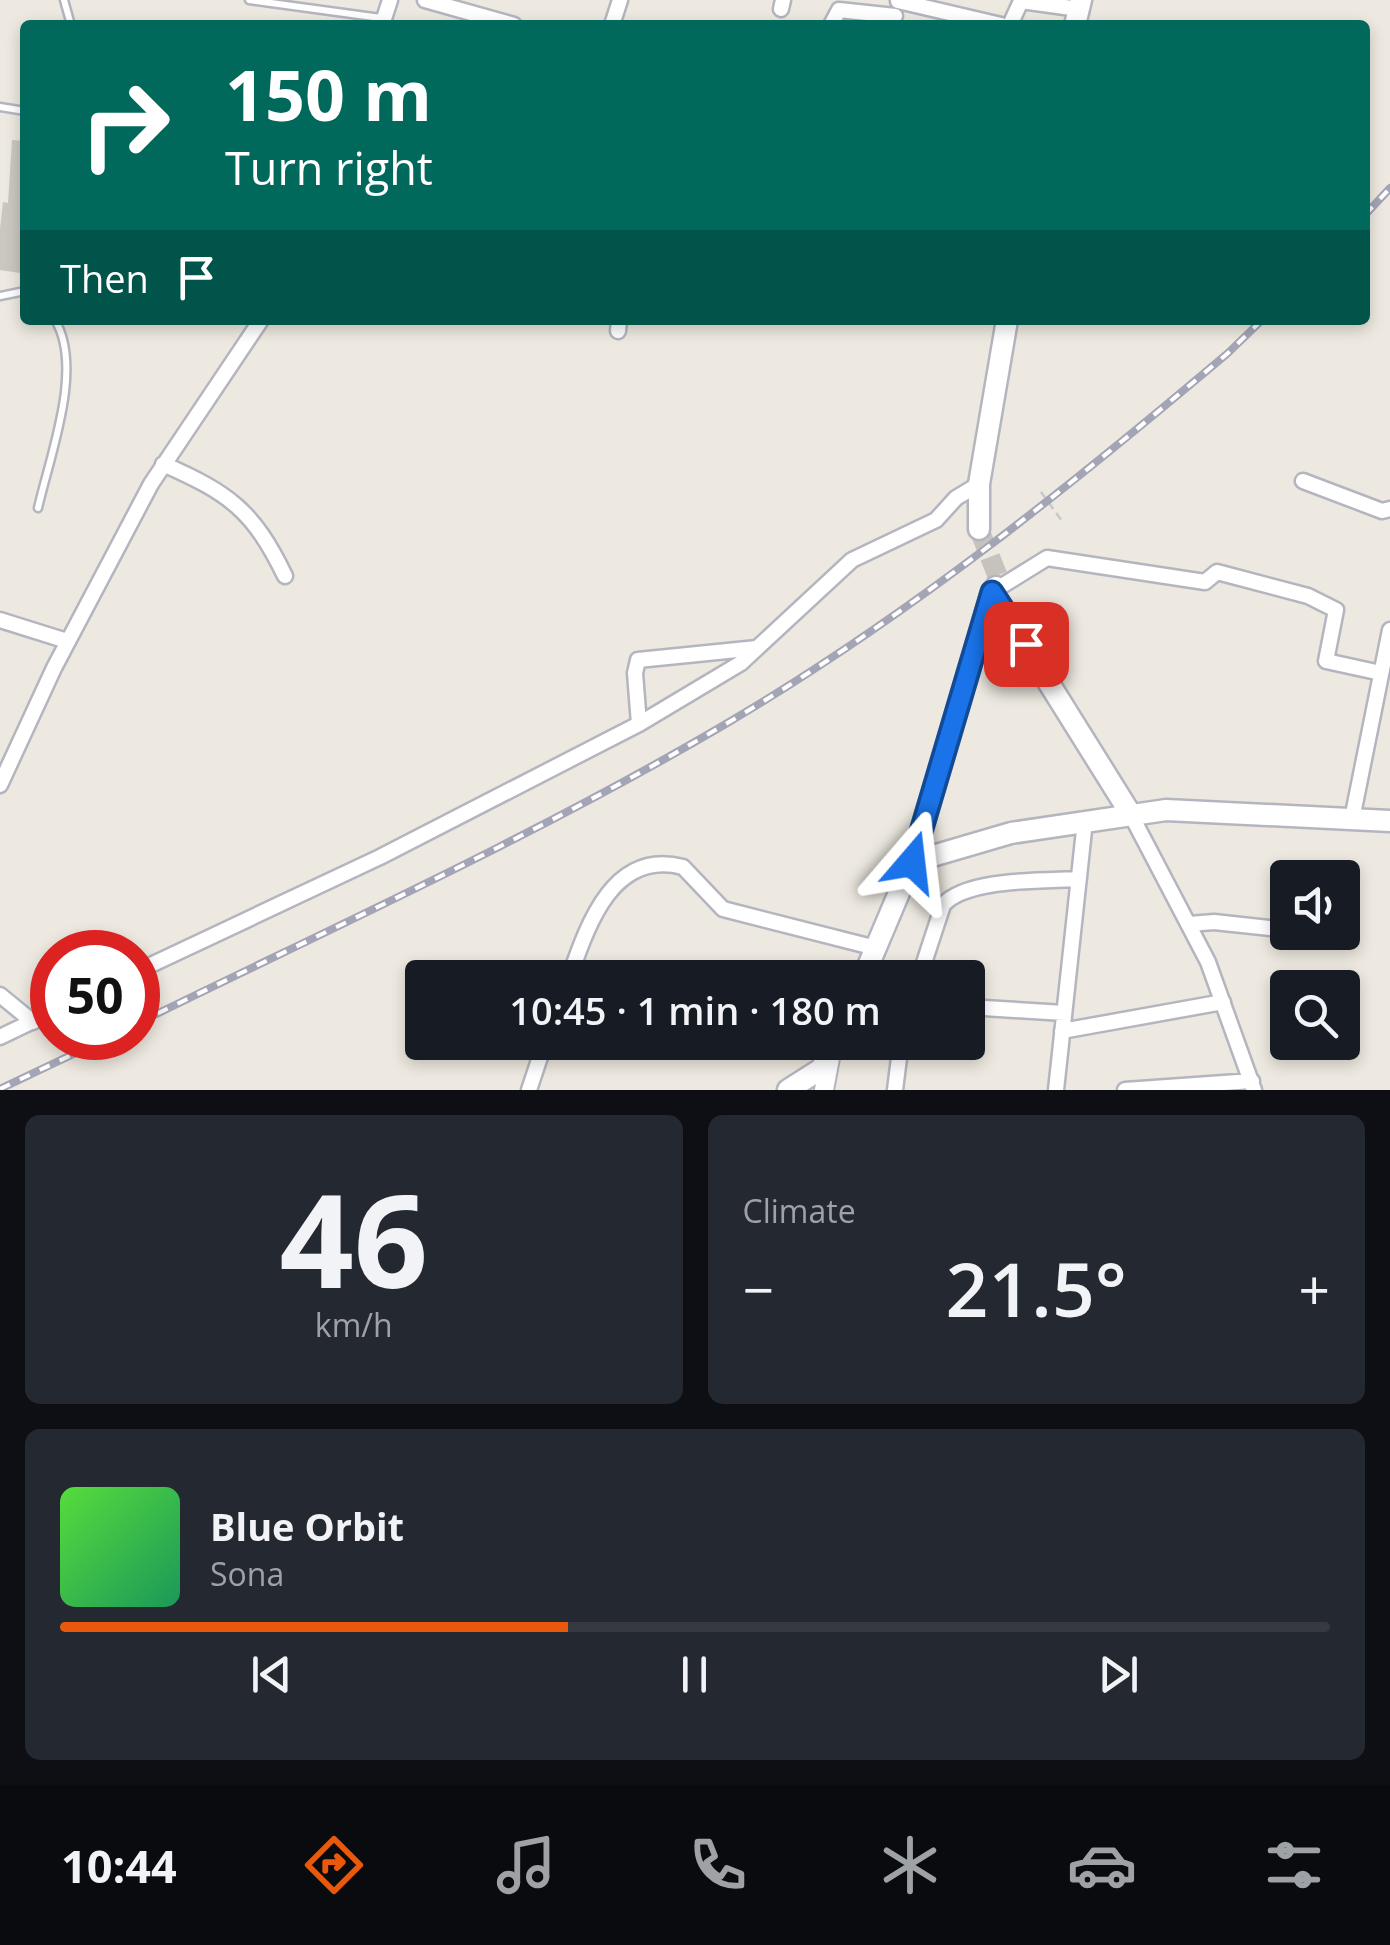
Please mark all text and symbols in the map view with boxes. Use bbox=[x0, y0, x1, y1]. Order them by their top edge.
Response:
text: 150 m bbox=[225, 46, 432, 142]
icon: right bbox=[60, 60, 190, 190]
text: Turn right bbox=[225, 137, 433, 198]
icon: arrive bbox=[169, 250, 224, 305]
text: Then bbox=[60, 252, 149, 304]
pin bbox=[984, 602, 1069, 687]
icon: arrive bbox=[999, 617, 1054, 672]
position arrow bbox=[860, 810, 964, 914]
map controls bbox=[1270, 860, 1360, 1060]
button: sound bbox=[1270, 860, 1360, 950]
speed limit sign: 50 bbox=[30, 930, 160, 1060]
button: search bbox=[1270, 970, 1360, 1060]
text: 10:45 · 1 min · 180 m bbox=[509, 984, 881, 1036]
text: 46 bbox=[279, 1149, 428, 1326]
text: Climate bbox=[743, 1189, 856, 1232]
text: 21.5° bbox=[946, 1237, 1127, 1339]
text: − bbox=[743, 1251, 774, 1326]
text: + bbox=[1299, 1251, 1330, 1326]
text: km/h bbox=[315, 1303, 393, 1346]
text: Blue Orbit bbox=[210, 1500, 404, 1552]
text: Sona bbox=[210, 1552, 284, 1595]
icon: previous bbox=[244, 1647, 299, 1702]
icon: pause bbox=[667, 1647, 722, 1702]
icon: next bbox=[1091, 1647, 1146, 1702]
icon: directions bbox=[299, 1830, 369, 1900]
icon: music bbox=[491, 1830, 561, 1900]
icon: phone bbox=[683, 1830, 753, 1900]
icon: climate bbox=[875, 1830, 945, 1900]
icon: car bbox=[1067, 1830, 1137, 1900]
icon: filters bbox=[1259, 1830, 1329, 1900]
text: 10:44 bbox=[61, 1835, 177, 1896]

